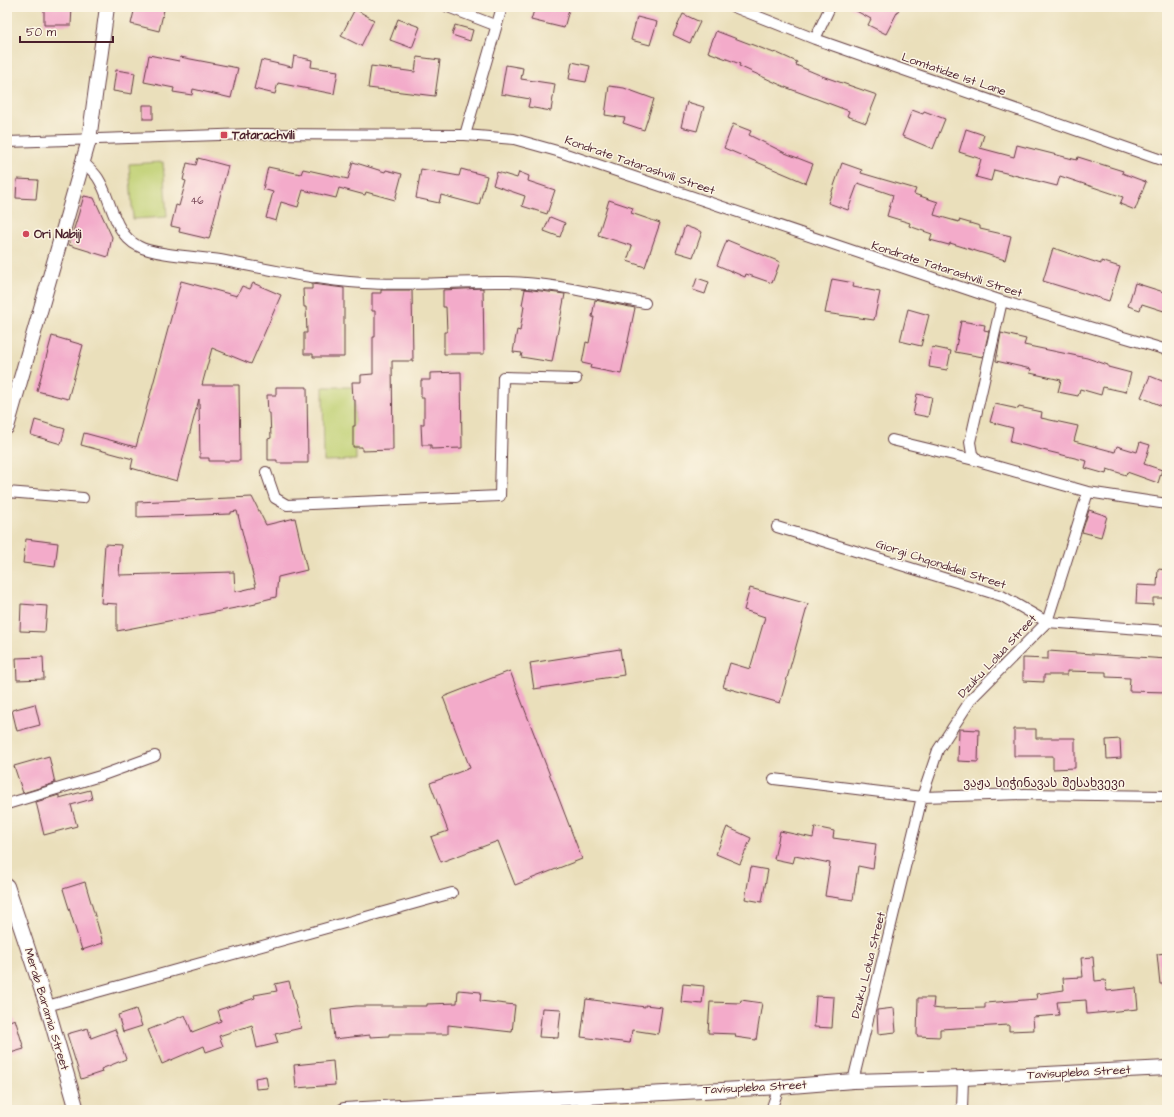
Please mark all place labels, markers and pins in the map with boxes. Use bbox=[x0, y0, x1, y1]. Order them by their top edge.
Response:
place label: Tatarachvili bbox=[231, 127, 295, 144]
marker: Tatarachvili bbox=[219, 130, 229, 140]
place label: Ori Nabiji bbox=[34, 226, 82, 244]
marker: Ori Nabiji bbox=[21, 229, 31, 239]

